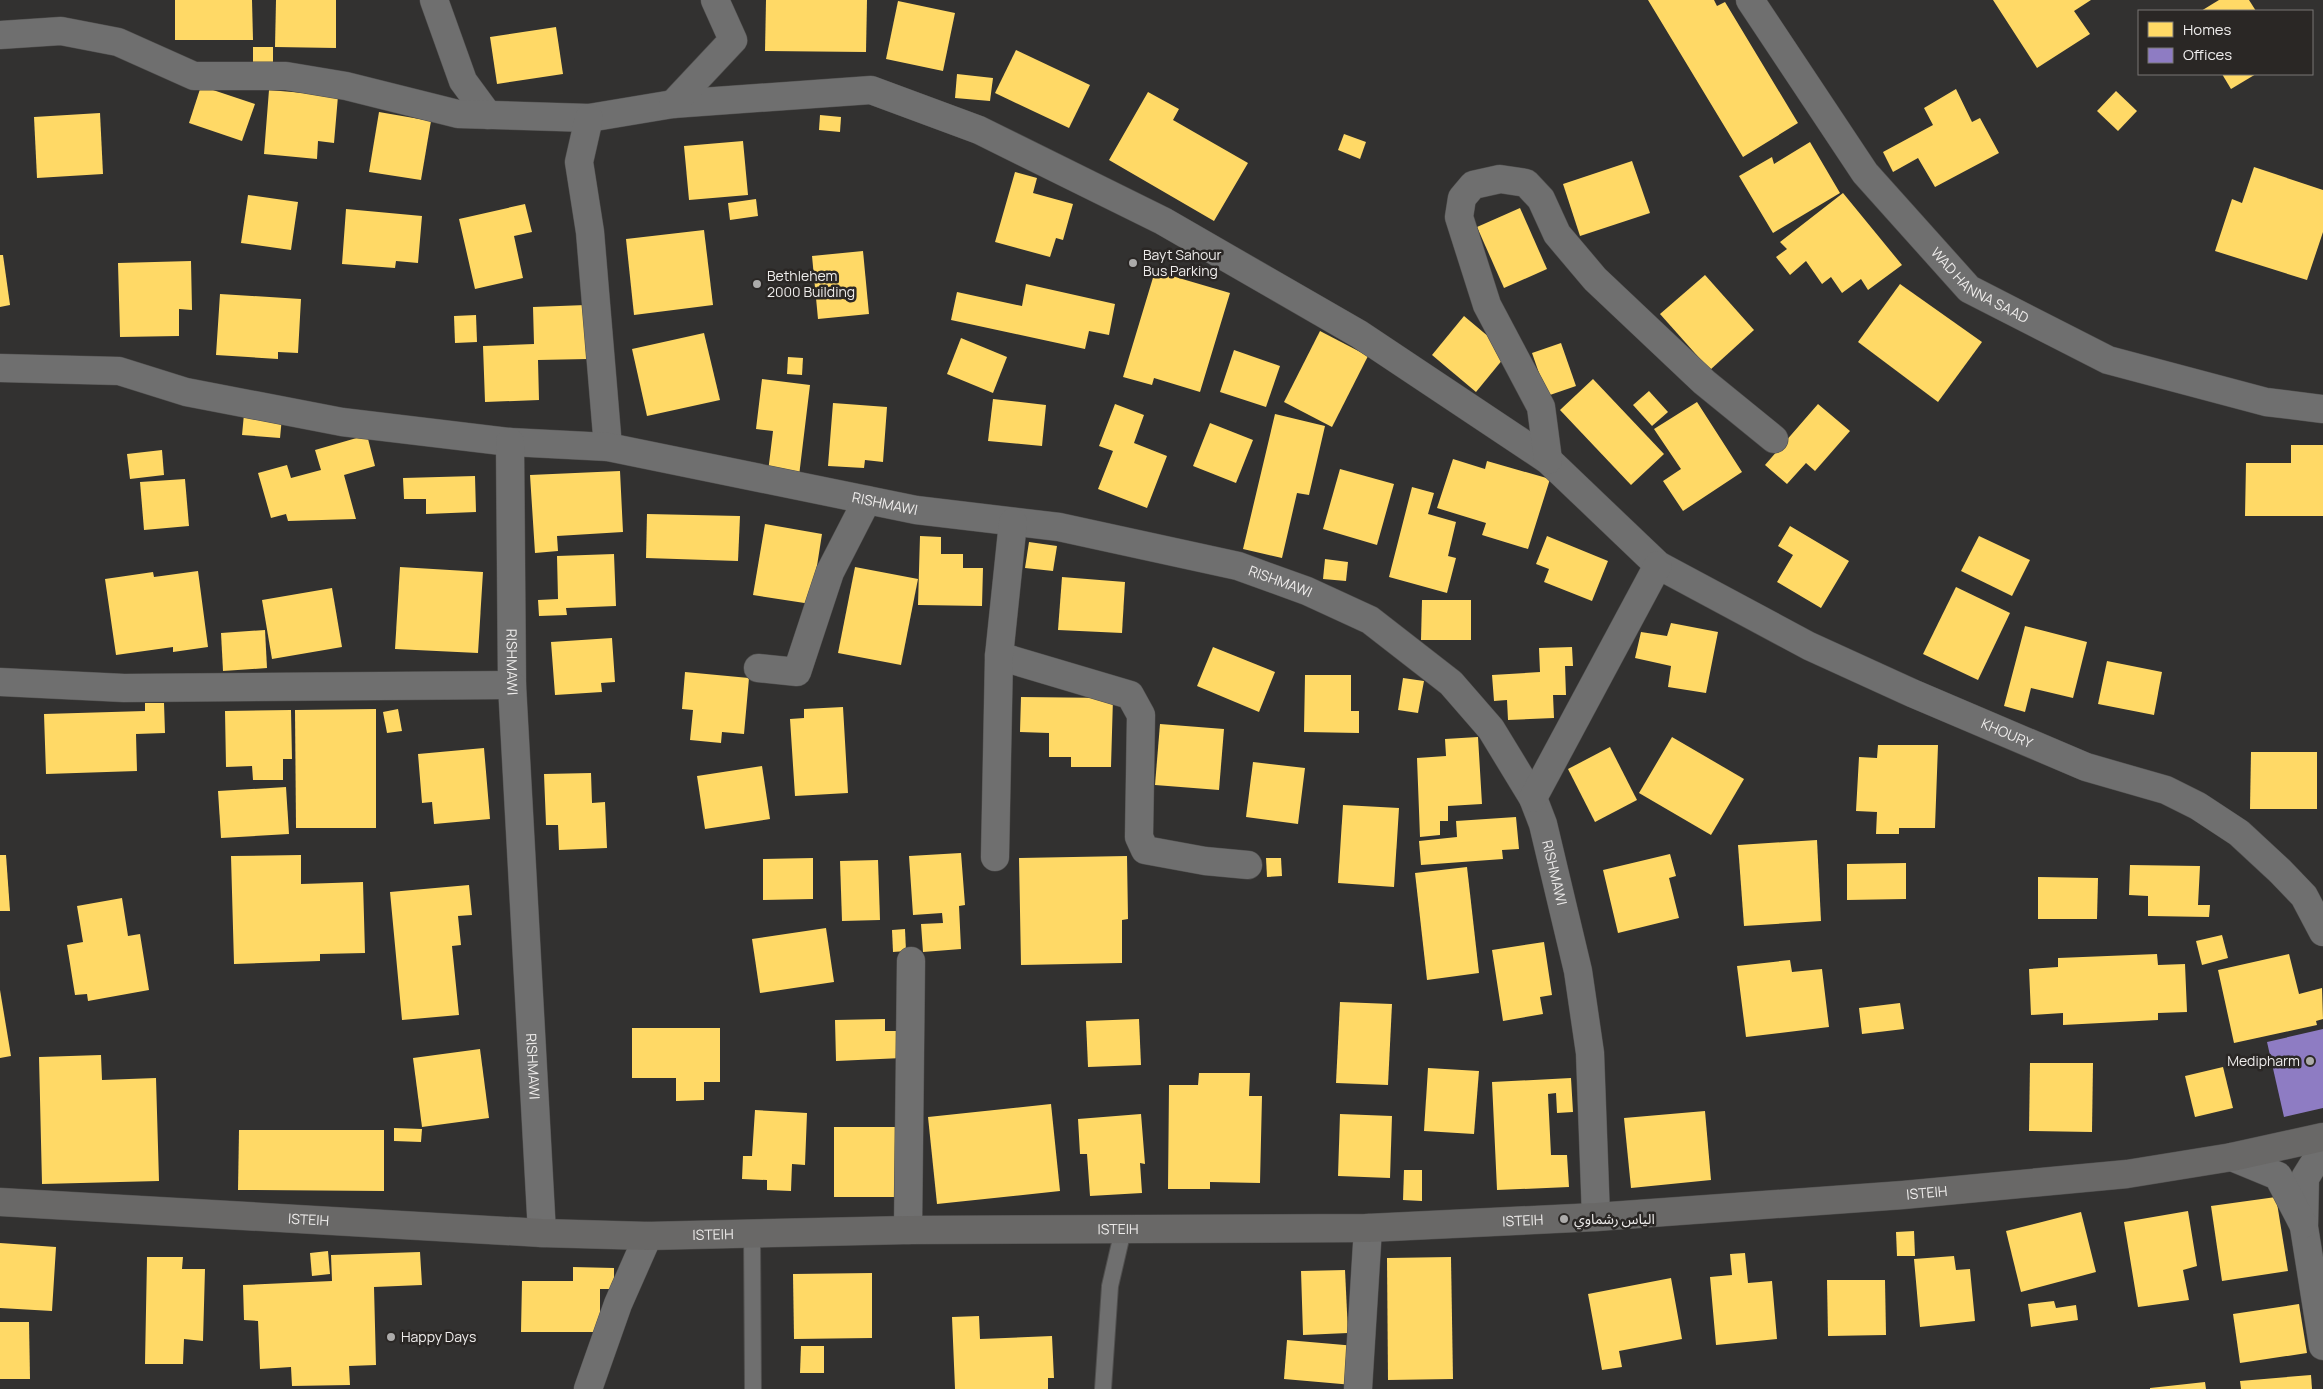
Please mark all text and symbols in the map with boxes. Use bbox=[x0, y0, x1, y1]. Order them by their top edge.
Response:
legend bbox=[2138, 10, 2313, 75]
text: Homes bbox=[2183, 19, 2232, 40]
text: Offices bbox=[2183, 44, 2232, 65]
street label: WAD HANNA SAAD bbox=[1927, 243, 2032, 327]
place label: Bayt Sahour Bus Parking bbox=[1143, 245, 1222, 280]
marker: Bayt Sahour Bus Parking bbox=[1127, 257, 1139, 269]
place label: Bethlehem 2000 Building bbox=[767, 266, 855, 301]
marker: Bethlehem 2000 Building bbox=[751, 278, 763, 290]
street label: RISHMAWI bbox=[851, 487, 919, 519]
street label: RISHMAWI bbox=[1246, 561, 1316, 601]
street label: RISHMAWI bbox=[503, 629, 523, 696]
street label: KHOURY bbox=[1978, 714, 2036, 752]
street label: RISHMAWI bbox=[1538, 838, 1572, 907]
street label: RISHMAWI bbox=[522, 1033, 545, 1100]
place label: Medipharm bbox=[2227, 1051, 2300, 1070]
marker: Medipharm bbox=[2304, 1055, 2316, 1067]
street label: ISTEIH bbox=[1905, 1181, 1948, 1204]
street label: ISTEIH bbox=[287, 1208, 330, 1230]
place label: الياس رشماوي bbox=[1574, 1209, 1655, 1230]
street label: ISTEIH bbox=[1502, 1210, 1544, 1231]
marker: الياس رشماوي bbox=[1558, 1213, 1570, 1225]
street label: ISTEIH bbox=[1097, 1219, 1139, 1238]
street label: ISTEIH bbox=[692, 1224, 734, 1244]
place label: Happy Days bbox=[401, 1327, 476, 1346]
marker: Happy Days bbox=[385, 1331, 397, 1343]

